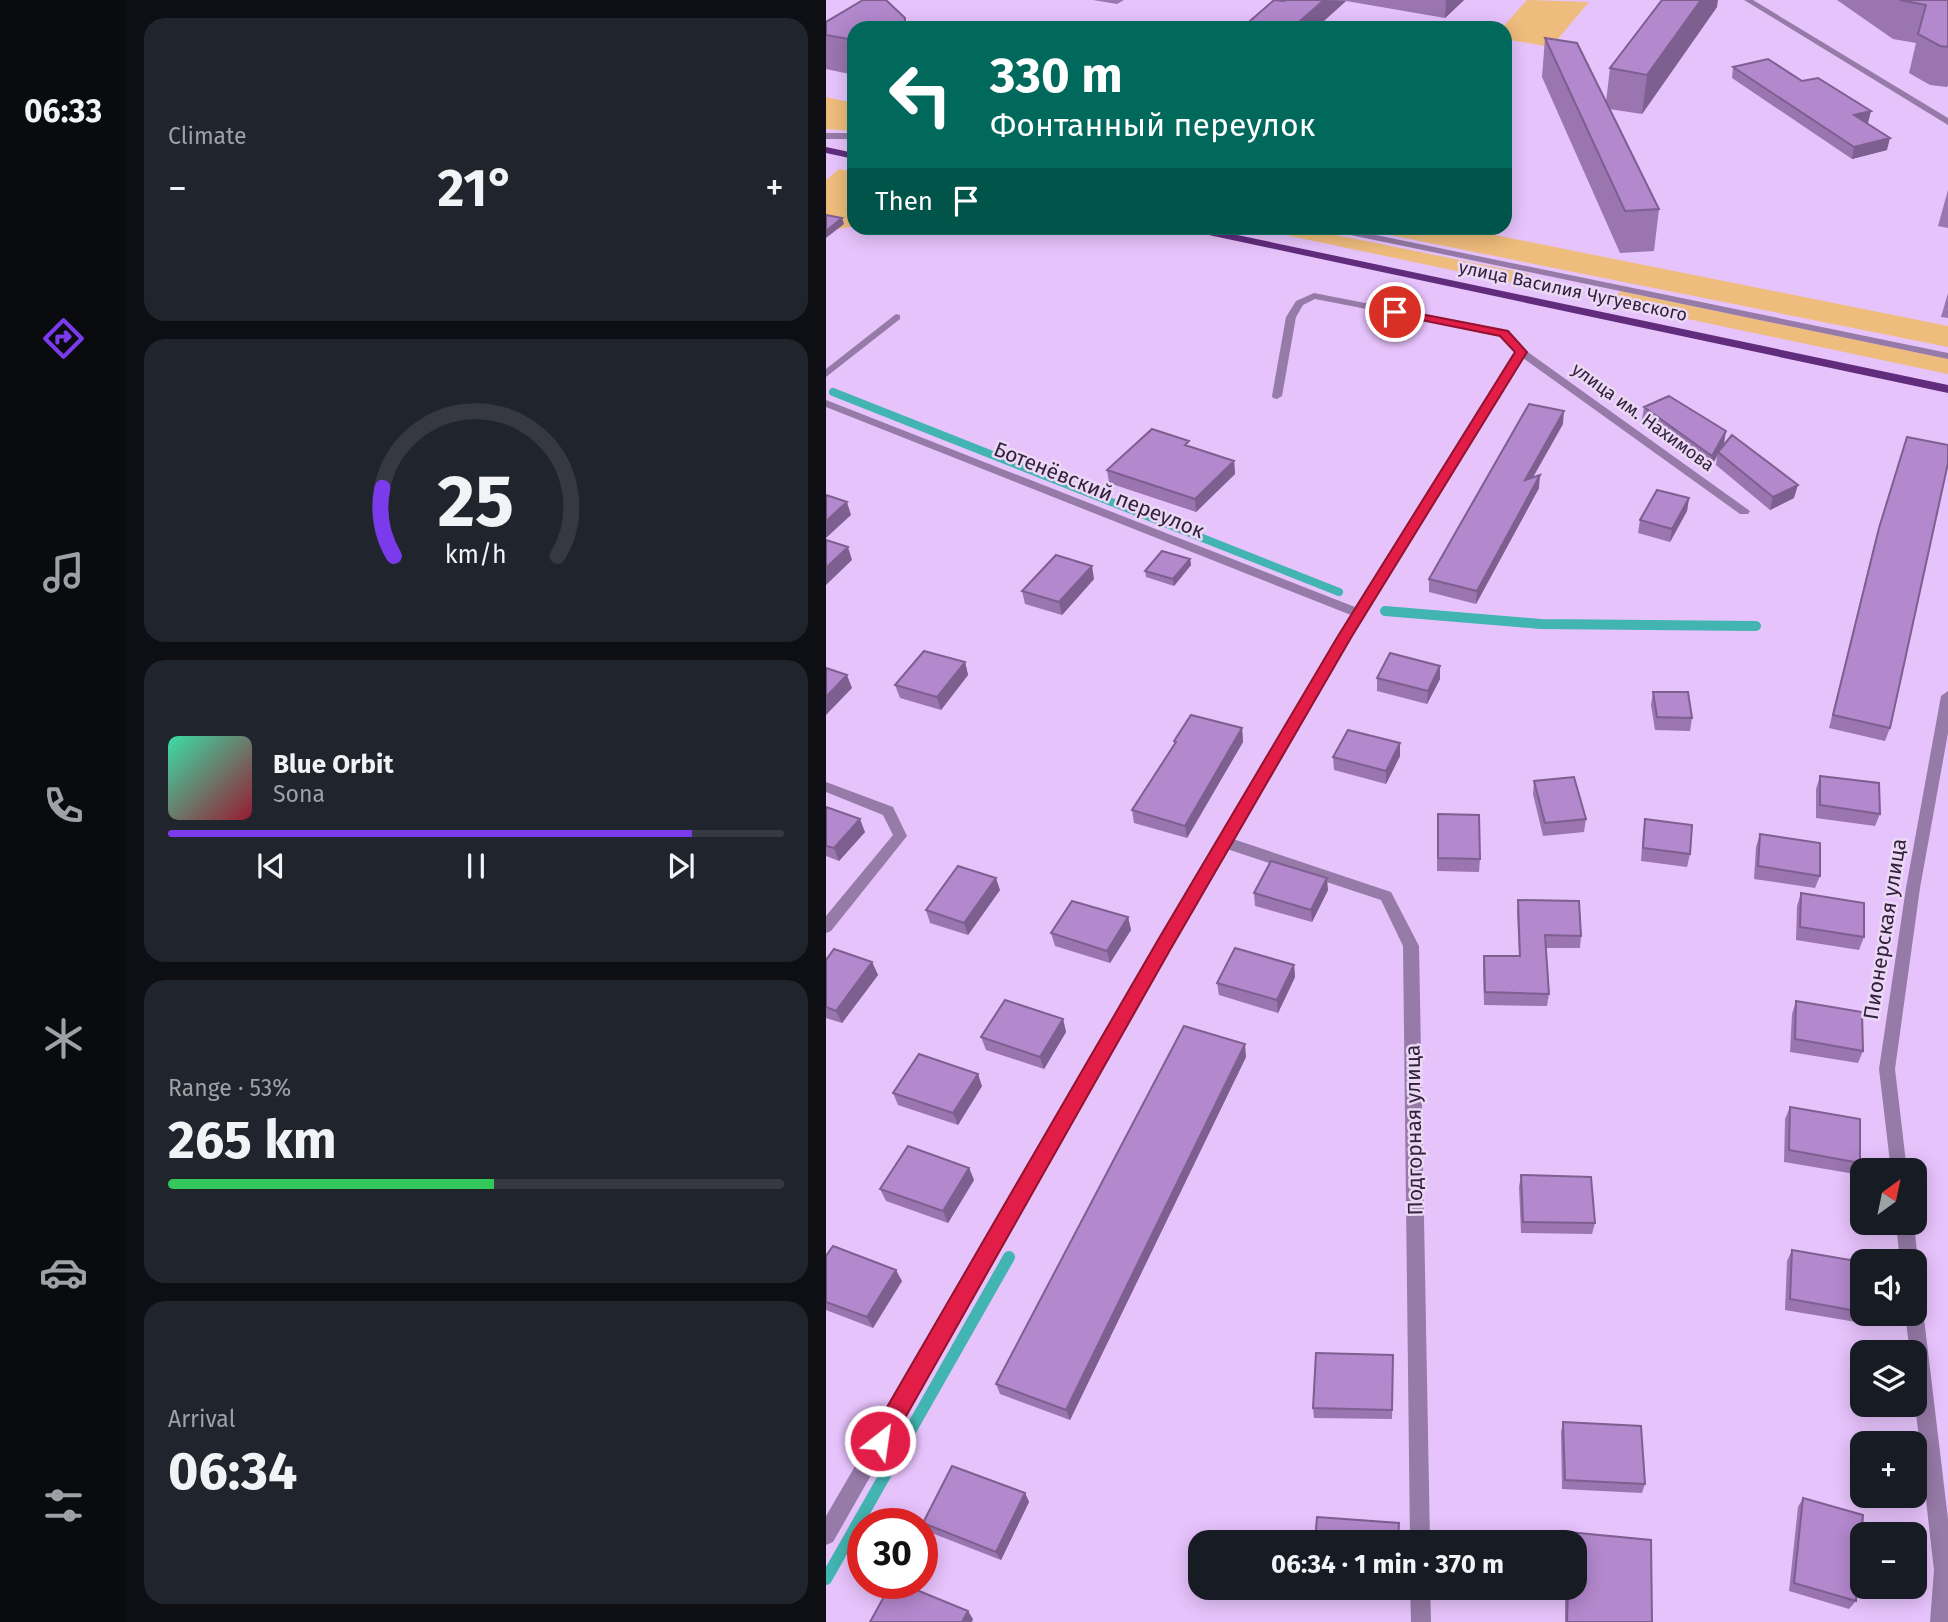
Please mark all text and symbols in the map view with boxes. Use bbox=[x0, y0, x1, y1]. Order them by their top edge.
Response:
text: 330 m bbox=[990, 46, 1123, 105]
icon: left bbox=[875, 49, 966, 140]
text: 06:33 bbox=[24, 92, 102, 130]
text: Фонтанный переулок bbox=[990, 106, 1315, 144]
text: Climate bbox=[168, 122, 247, 150]
text: 21° bbox=[438, 157, 515, 220]
text: − bbox=[168, 165, 187, 211]
text: + bbox=[765, 165, 784, 211]
icon: arrive bbox=[947, 182, 985, 220]
text: Then bbox=[875, 186, 933, 217]
street label: улица Василия Чугуевского bbox=[1457, 256, 1689, 326]
pin bbox=[1365, 282, 1425, 342]
icon: arrive bbox=[1376, 293, 1414, 331]
icon: directions bbox=[39, 314, 88, 363]
street label: улица им. Нахимова bbox=[1567, 358, 1719, 476]
street label: Ботенёвский переулок bbox=[990, 436, 1208, 544]
text: 25 bbox=[438, 459, 514, 546]
text: km/h bbox=[445, 540, 507, 570]
icon: music bbox=[39, 548, 88, 597]
text: Blue Orbit bbox=[273, 749, 393, 780]
text: Sona bbox=[273, 780, 325, 808]
icon: phone bbox=[39, 781, 88, 830]
street label: Пионерская улица bbox=[1858, 837, 1912, 1021]
icon: previous bbox=[252, 847, 290, 885]
icon: pause bbox=[457, 847, 495, 885]
icon: next bbox=[662, 847, 700, 885]
icon: climate bbox=[39, 1014, 88, 1063]
street label: Подгорная улица bbox=[1400, 1044, 1428, 1216]
text: Range · 53% bbox=[168, 1074, 291, 1102]
text: 265 km bbox=[168, 1109, 337, 1172]
north arrow bbox=[1850, 1158, 1927, 1236]
map controls bbox=[1850, 1158, 1927, 1599]
icon: car bbox=[39, 1248, 88, 1297]
button: sound bbox=[1850, 1249, 1927, 1326]
button: layers bbox=[1850, 1340, 1927, 1417]
position arrow bbox=[843, 1404, 917, 1478]
text: Arrival bbox=[168, 1405, 235, 1433]
button: + bbox=[1850, 1431, 1927, 1508]
text: 06:34 bbox=[168, 1440, 297, 1503]
icon: filters bbox=[39, 1481, 88, 1530]
speed limit sign: 30 bbox=[847, 1508, 938, 1599]
button: − bbox=[1850, 1522, 1927, 1599]
text: 06:34 · 1 min · 370 m bbox=[1271, 1549, 1504, 1580]

